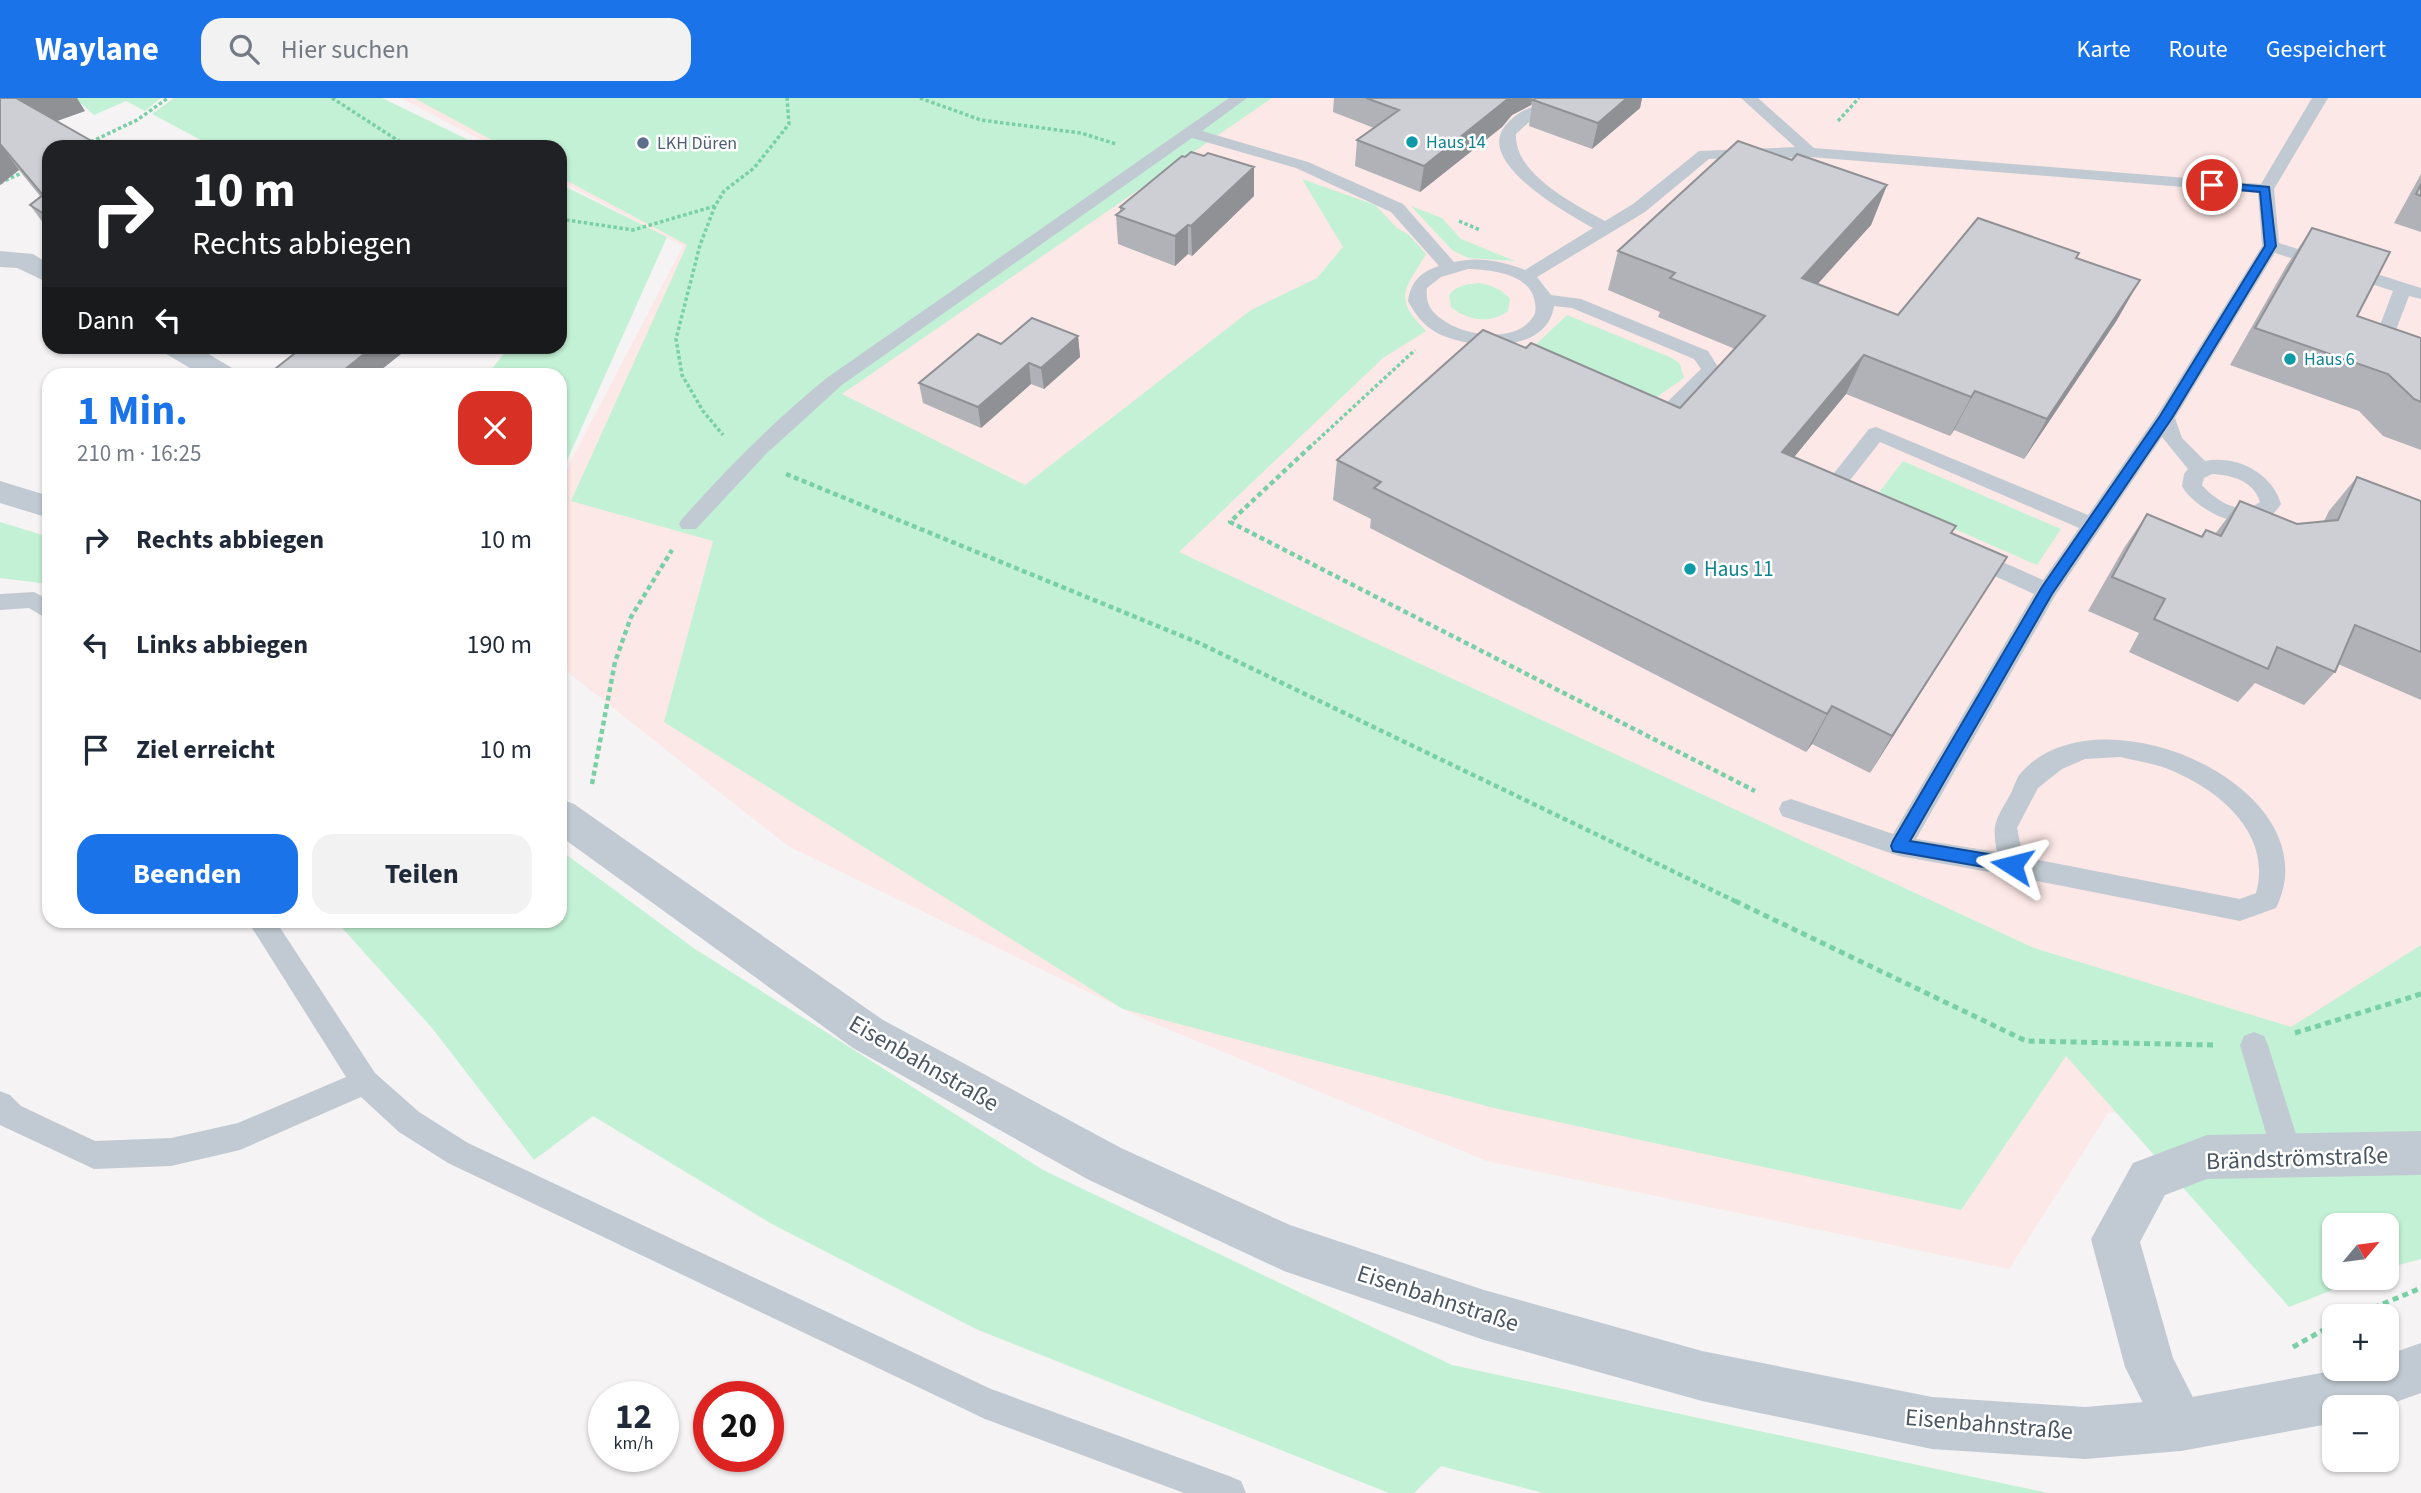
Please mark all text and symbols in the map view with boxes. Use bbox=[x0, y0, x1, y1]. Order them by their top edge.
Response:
search box bbox=[201, 18, 691, 81]
text: Waylane bbox=[35, 26, 159, 73]
icon: search bbox=[225, 30, 263, 68]
text: Hier suchen bbox=[281, 31, 409, 68]
text: Karte bbox=[2077, 32, 2131, 67]
text: Route bbox=[2169, 32, 2228, 67]
text: Gespeichert bbox=[2266, 32, 2386, 67]
place label: Haus 14 bbox=[1426, 130, 1486, 155]
place label: LKH Düren bbox=[657, 131, 737, 156]
marker: Haus 14 bbox=[1404, 134, 1420, 150]
marker: LKH Düren bbox=[635, 135, 651, 151]
pin bbox=[2182, 155, 2242, 215]
text: 10 m bbox=[192, 156, 296, 226]
icon: arrive bbox=[2193, 166, 2231, 204]
icon: right bbox=[77, 168, 168, 259]
text: Rechts abbiegen bbox=[192, 221, 412, 267]
icon: left bbox=[149, 301, 187, 339]
text: Dann bbox=[77, 302, 135, 339]
place label: Haus 6 bbox=[2304, 347, 2355, 372]
marker: Haus 6 bbox=[2282, 351, 2298, 367]
text: 1 Min. bbox=[77, 381, 188, 441]
button: close bbox=[458, 391, 532, 465]
text: 210 m · 16:25 bbox=[77, 437, 201, 470]
icon: right bbox=[77, 521, 115, 559]
text: Rechts abbiegen bbox=[136, 521, 324, 558]
text: 10 m bbox=[479, 521, 532, 558]
place label: Haus 11 bbox=[1704, 554, 1774, 584]
marker: Haus 11 bbox=[1682, 561, 1698, 577]
icon: left bbox=[77, 626, 115, 664]
text: Links abbiegen bbox=[136, 626, 308, 663]
text: 190 m bbox=[466, 626, 532, 663]
icon: arrive bbox=[77, 731, 115, 769]
text: Ziel erreicht bbox=[136, 731, 275, 768]
text: 10 m bbox=[479, 731, 532, 768]
position arrow bbox=[1975, 828, 2049, 902]
button: Beenden bbox=[77, 834, 298, 914]
button: Teilen bbox=[312, 834, 532, 914]
street label: Eisenbahnstraße bbox=[842, 1006, 1005, 1121]
street label: Brändströmstraße bbox=[2205, 1138, 2389, 1179]
north arrow bbox=[2322, 1213, 2399, 1290]
map controls bbox=[2322, 1213, 2399, 1472]
street label: Eisenbahnstraße bbox=[1352, 1256, 1523, 1341]
button: + bbox=[2322, 1304, 2399, 1381]
speed limit sign: 20 bbox=[693, 1381, 784, 1472]
text: 12 bbox=[615, 1392, 652, 1442]
button: − bbox=[2322, 1395, 2399, 1472]
street label: Eisenbahnstraße bbox=[1904, 1400, 2074, 1449]
text: km/h bbox=[614, 1431, 653, 1456]

